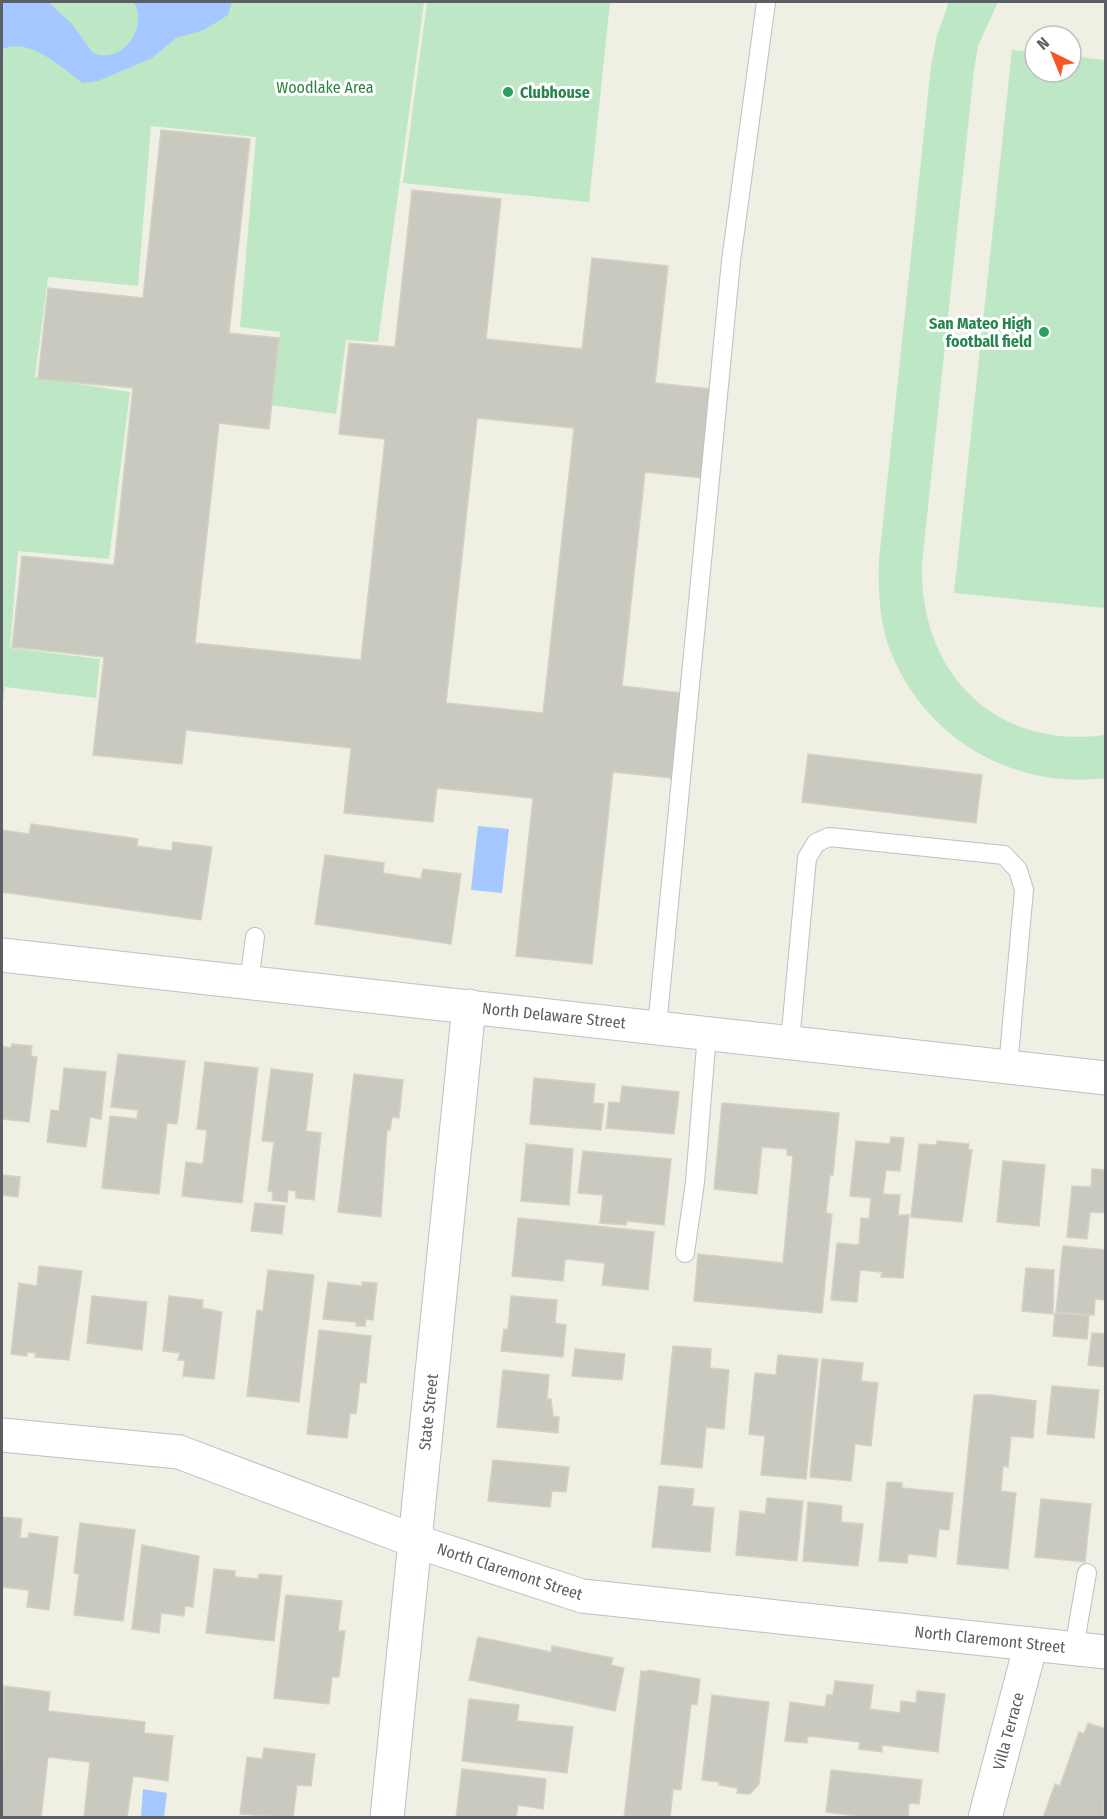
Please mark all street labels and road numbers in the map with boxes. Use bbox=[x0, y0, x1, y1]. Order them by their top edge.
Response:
street label: North Delaware Street bbox=[481, 998, 628, 1033]
street label: State Street bbox=[415, 1372, 442, 1451]
street label: North Claremont Street bbox=[435, 1539, 586, 1604]
street label: North Claremont Street bbox=[914, 1622, 1067, 1657]
street label: Villa Terrace bbox=[989, 1690, 1028, 1772]

